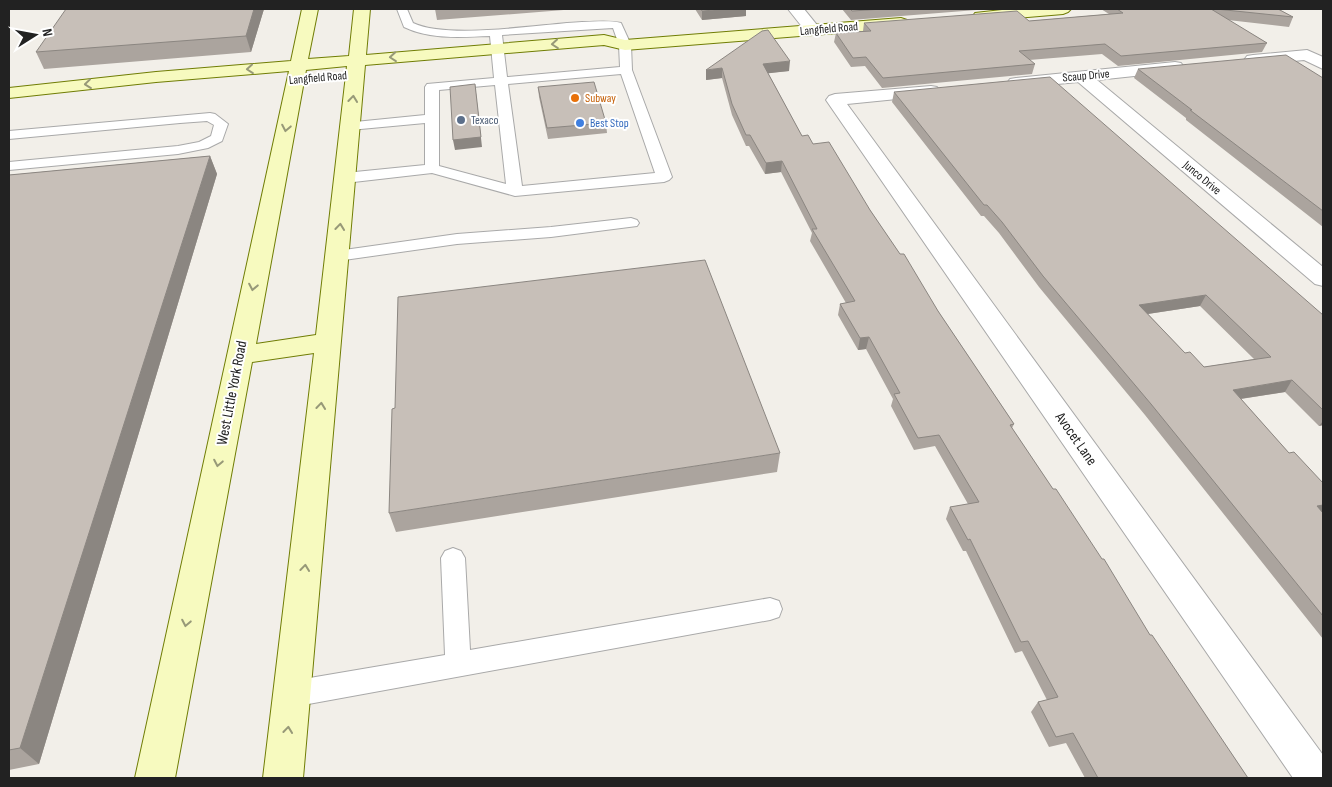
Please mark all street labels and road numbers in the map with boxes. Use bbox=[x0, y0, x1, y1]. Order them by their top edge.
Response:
street label: Langfield Road bbox=[799, 19, 859, 39]
street label: Scaup Drive bbox=[1062, 66, 1110, 86]
street label: Langfield Road bbox=[288, 68, 348, 88]
street label: Junco Drive bbox=[1179, 157, 1224, 198]
street label: West Little York Road bbox=[213, 339, 251, 447]
street label: Avocet Lane bbox=[1050, 408, 1101, 469]

